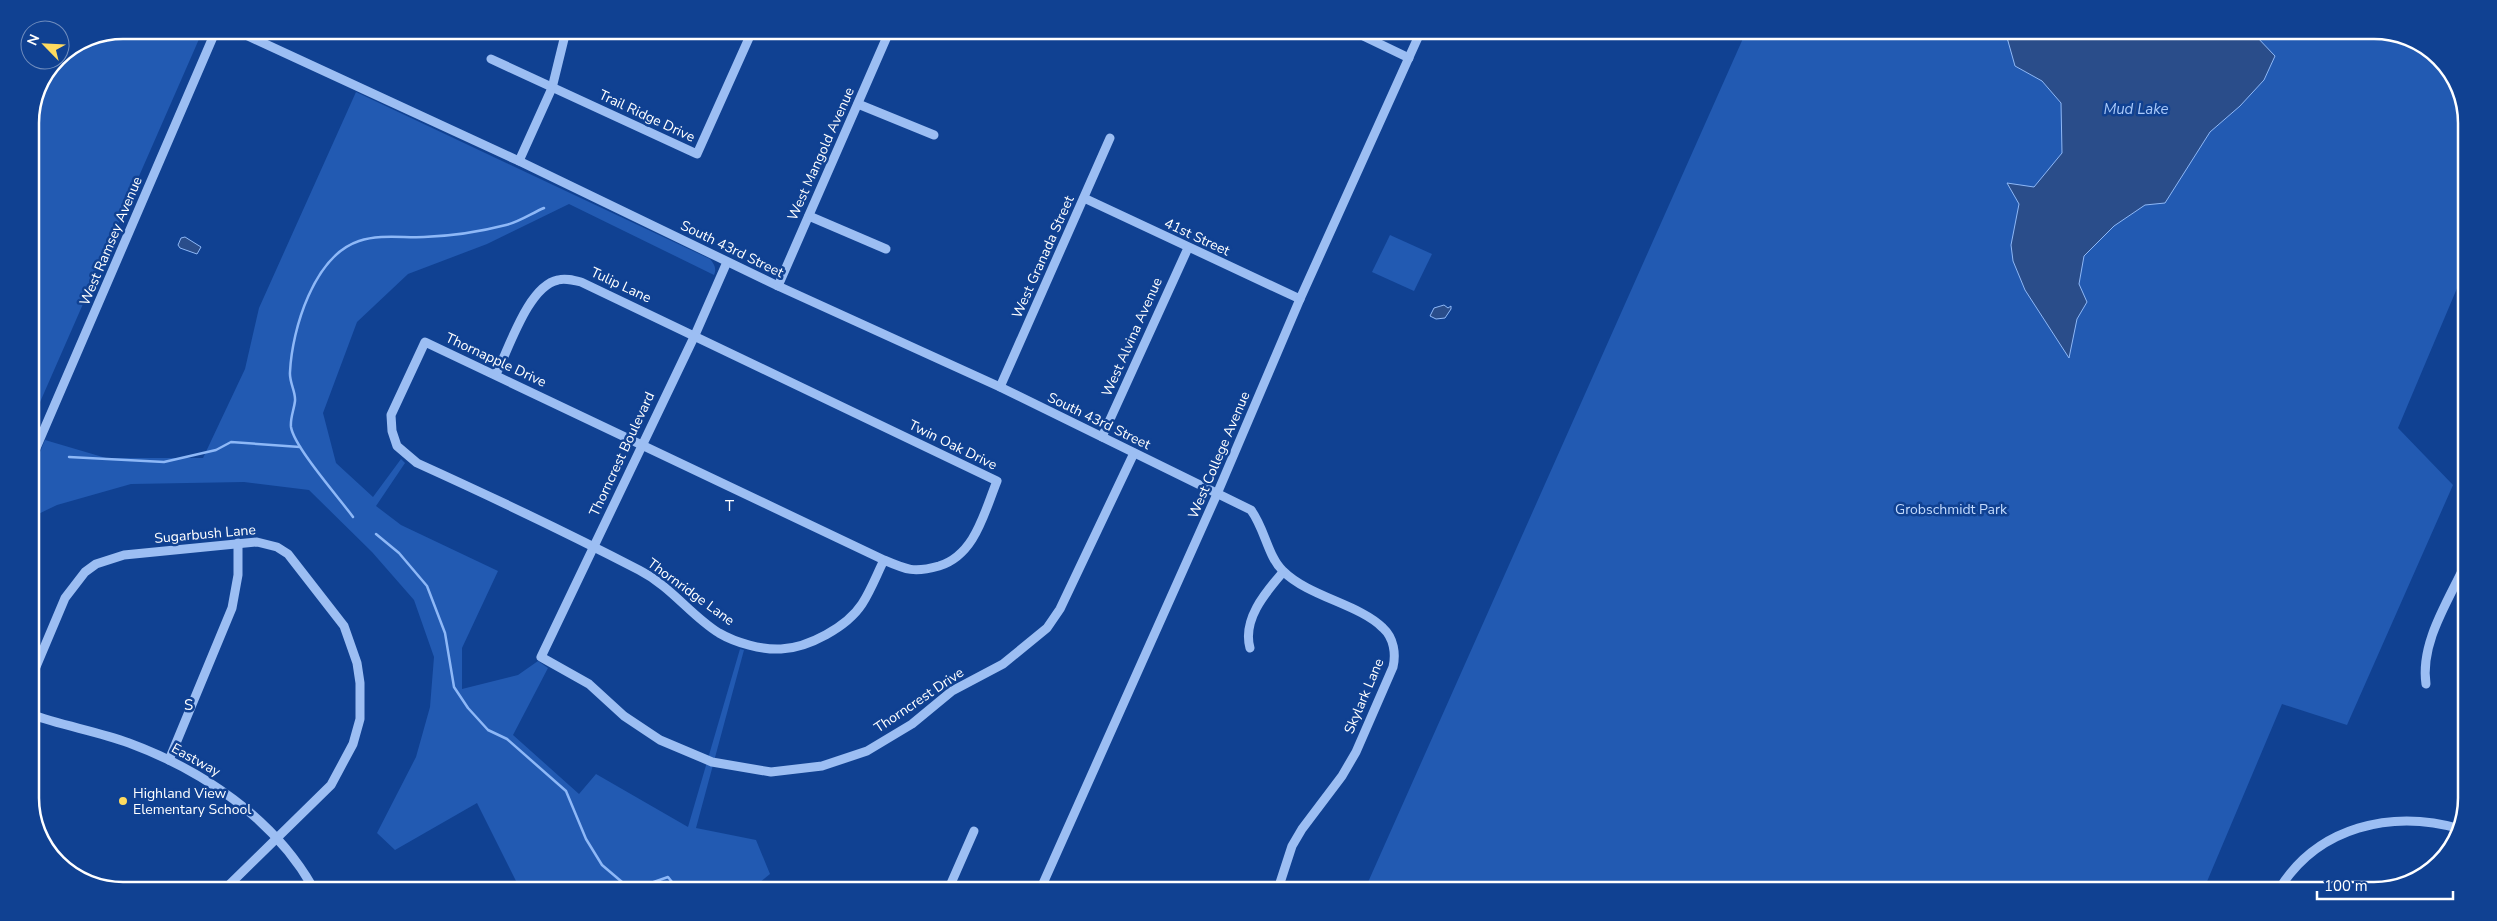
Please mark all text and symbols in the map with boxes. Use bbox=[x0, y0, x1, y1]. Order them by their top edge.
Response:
north arrow bbox=[20, 20, 70, 70]
text: N bbox=[23, 31, 44, 49]
street label: West Mangold Avenue bbox=[783, 84, 859, 224]
street label: Trail Ridge Drive bbox=[596, 85, 698, 147]
water label: Mud Lake bbox=[2103, 99, 2169, 119]
street label: West Ramsey Avenue bbox=[75, 174, 147, 308]
street label: West Granada Street bbox=[1007, 193, 1079, 321]
street label: 41st Street bbox=[1161, 214, 1233, 260]
street label: South 43rd Street bbox=[677, 216, 787, 282]
street label: Tulip Lane bbox=[588, 263, 654, 307]
street label: West Alvina Avenue bbox=[1097, 274, 1167, 400]
street label: Thornapple Drive bbox=[442, 328, 550, 392]
street label: South 43rd Street bbox=[1044, 388, 1154, 454]
street label: West College Avenue bbox=[1184, 388, 1254, 522]
street label: Thorncrest Boulevard bbox=[585, 389, 659, 519]
street label: Twin Oak Drive bbox=[906, 415, 1000, 475]
district label: T bbox=[725, 496, 735, 516]
park label: Grobschmidt Park bbox=[1895, 500, 2008, 519]
street label: Sugarbush Lane bbox=[153, 520, 257, 548]
street label: Thornridge Lane bbox=[644, 554, 738, 630]
street label: Skylark Lane bbox=[1340, 655, 1388, 737]
street label: Thorncrest Drive bbox=[870, 663, 968, 737]
district label: S bbox=[184, 695, 194, 715]
street label: Eastway bbox=[168, 739, 225, 782]
place label: Highland View Elementary School bbox=[133, 784, 252, 819]
marker: Highland View Elementary School bbox=[117, 795, 129, 807]
scale bar bbox=[2317, 868, 2453, 900]
text: 100 m bbox=[2324, 876, 2368, 896]

